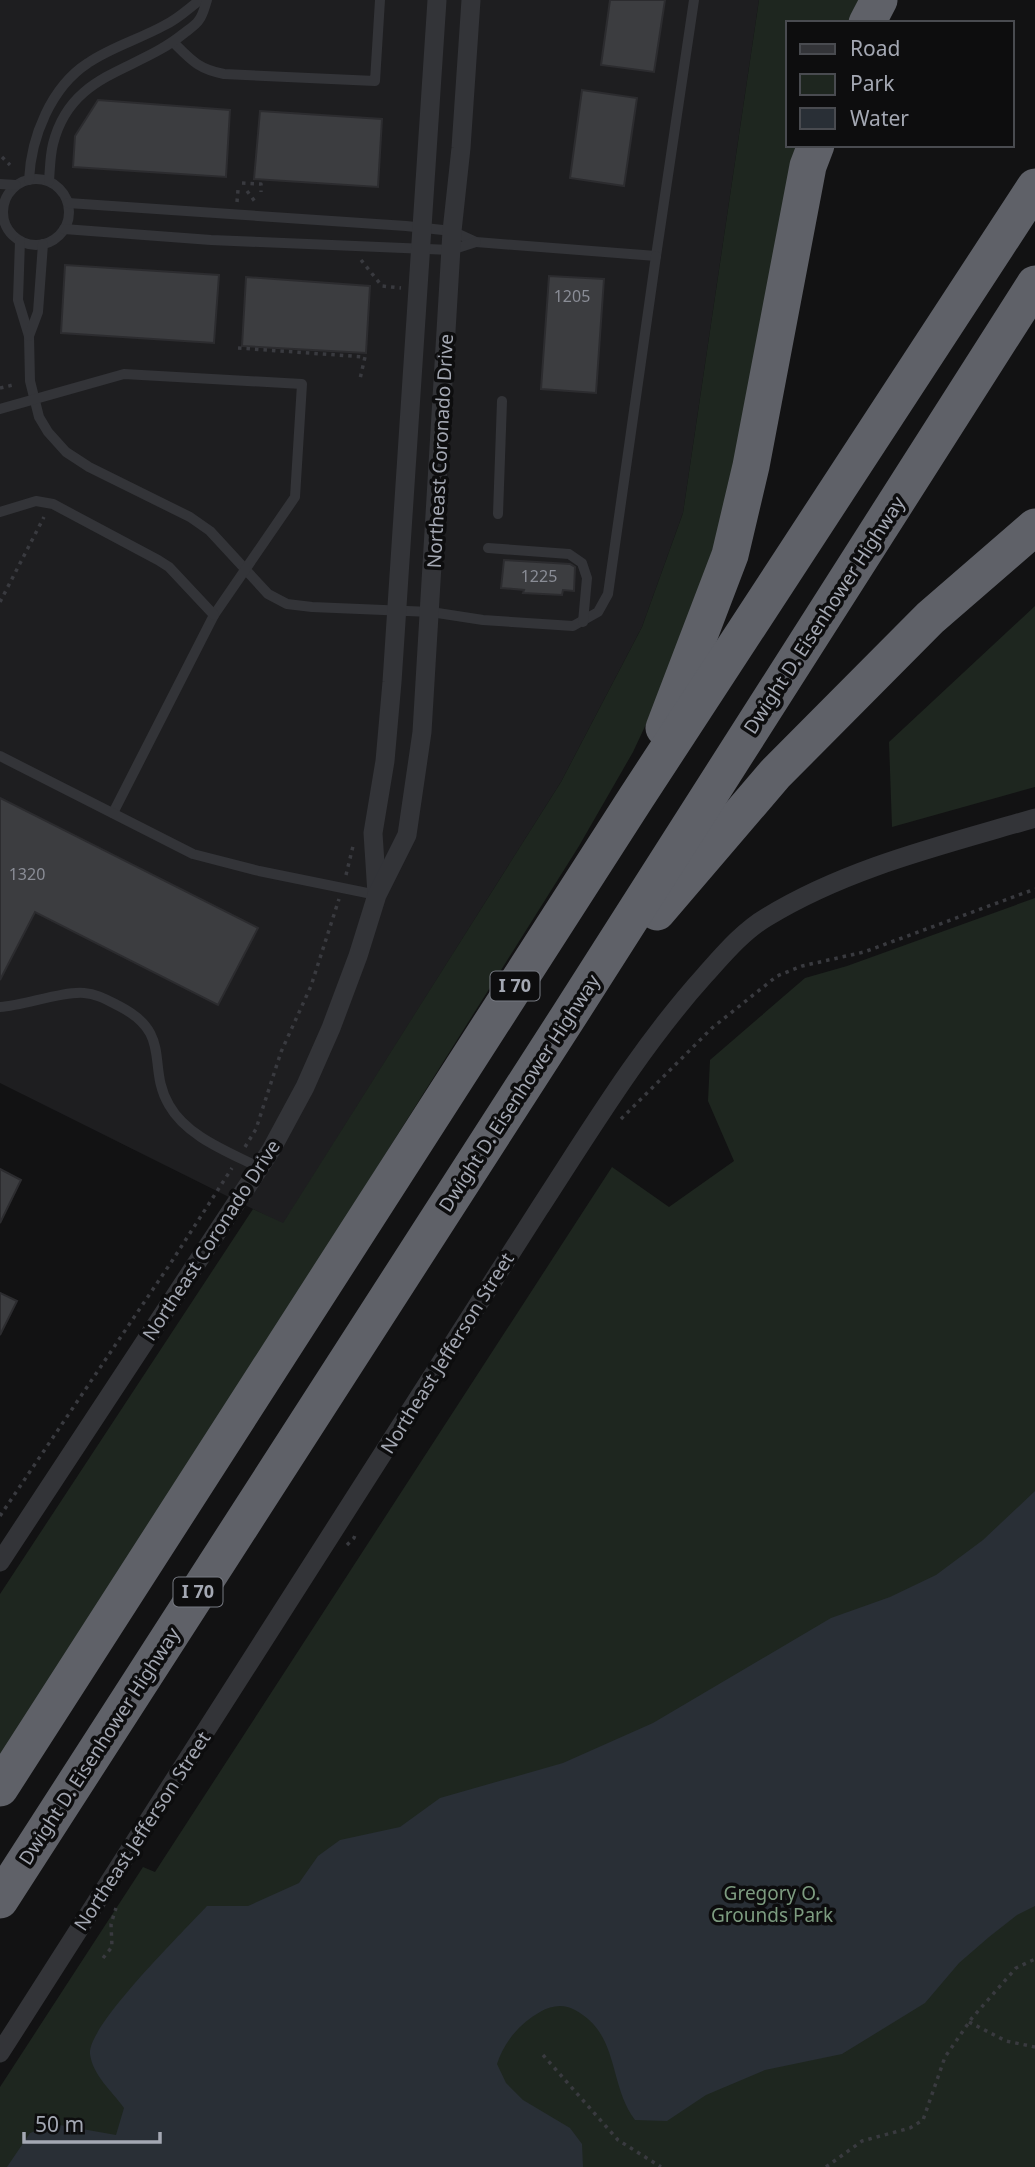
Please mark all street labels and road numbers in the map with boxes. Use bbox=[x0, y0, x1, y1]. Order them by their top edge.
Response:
street label: Northeast Coronado Drive bbox=[421, 333, 459, 569]
street label: Dwight D. Eisenhower Highway bbox=[737, 491, 911, 739]
street label: Dwight D. Eisenhower Highway bbox=[432, 969, 606, 1217]
road number: I 70 bbox=[490, 972, 540, 1001]
street label: Northeast Coronado Drive bbox=[136, 1135, 286, 1345]
street label: Northeast Jefferson Street bbox=[374, 1247, 520, 1458]
road number: I 70 bbox=[174, 1577, 222, 1606]
street label: Dwight D. Eisenhower Highway bbox=[12, 1622, 186, 1870]
street label: Northeast Jefferson Street bbox=[68, 1726, 216, 1936]

